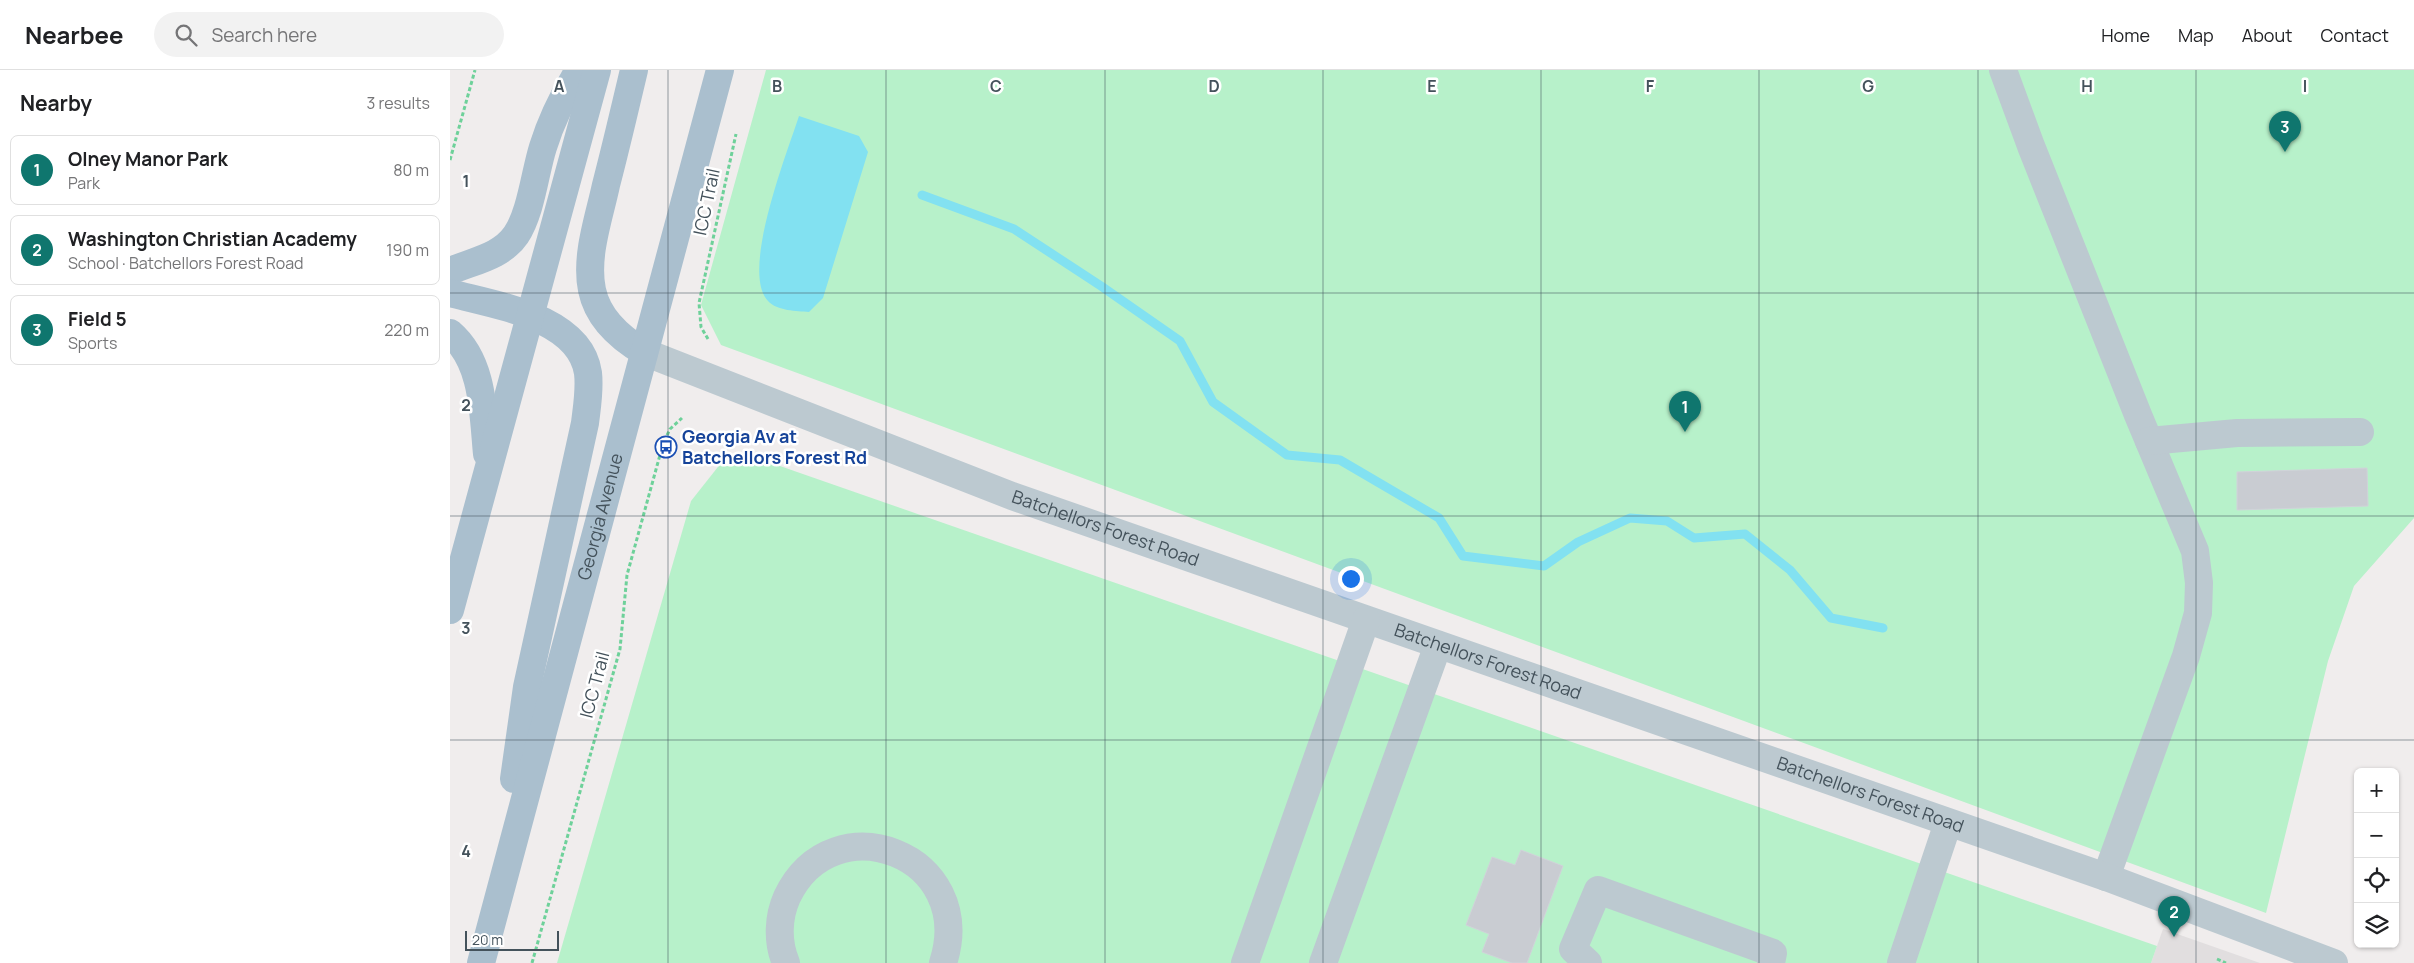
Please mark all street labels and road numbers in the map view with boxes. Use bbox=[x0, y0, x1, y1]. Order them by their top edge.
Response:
street label: ICC Trail bbox=[687, 166, 725, 238]
street label: Georgia Avenue bbox=[571, 450, 628, 582]
street label: Batchellors Forest Road bbox=[1009, 484, 1202, 571]
street label: Batchellors Forest Road bbox=[1391, 617, 1585, 704]
street label: ICC Trail bbox=[574, 649, 614, 721]
street label: Batchellors Forest Road bbox=[1774, 750, 1967, 838]

